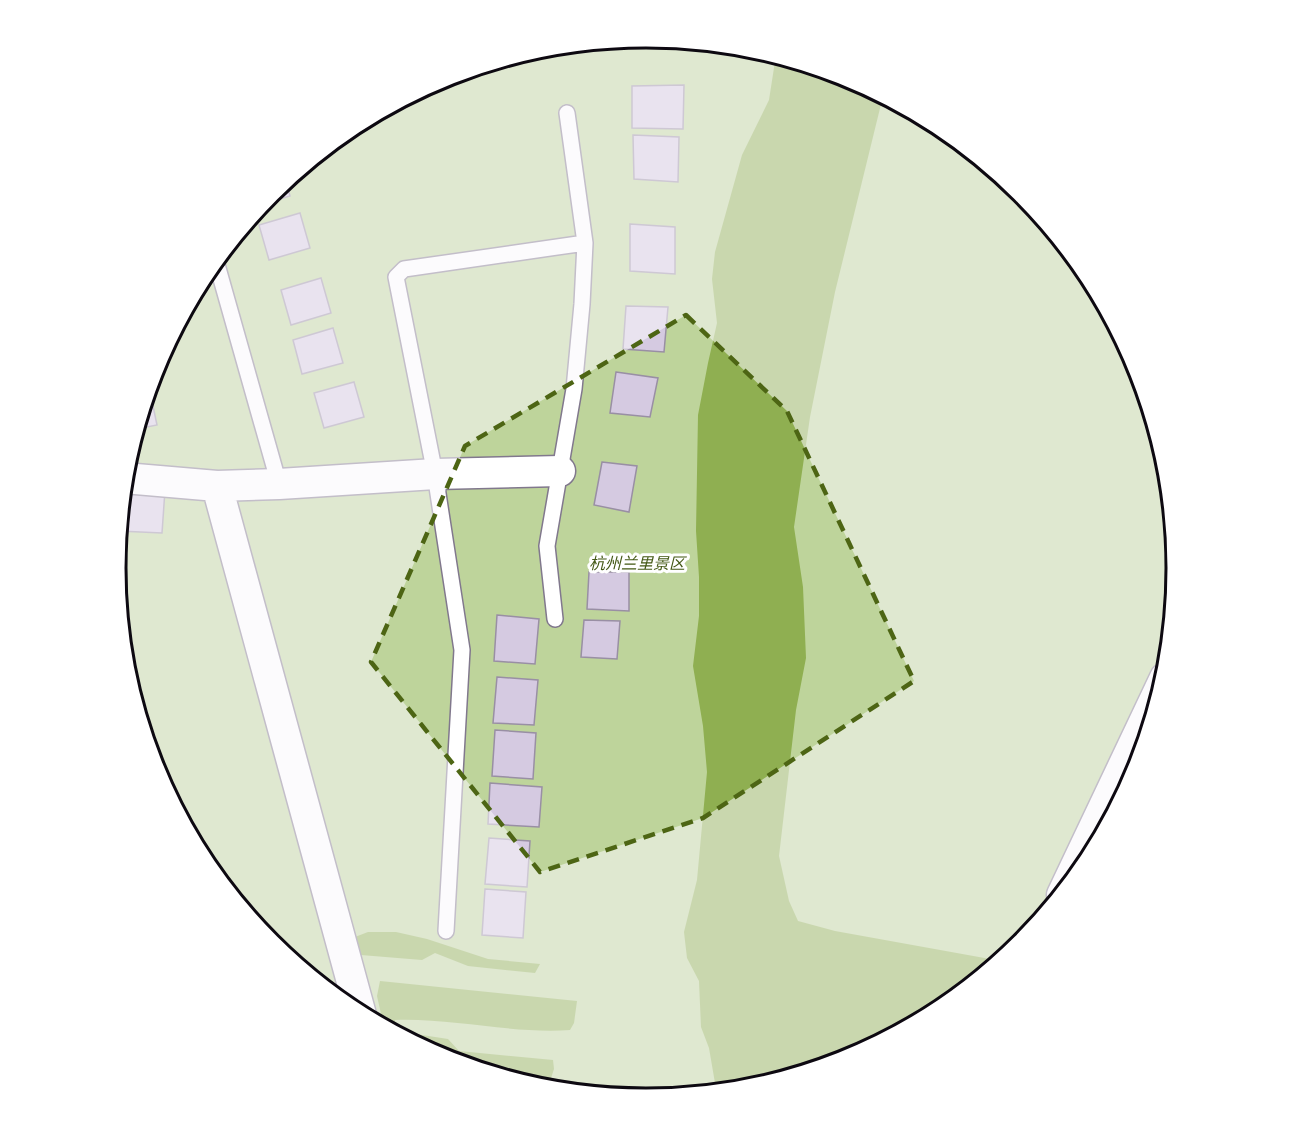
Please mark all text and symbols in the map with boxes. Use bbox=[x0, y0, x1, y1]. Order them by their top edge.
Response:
park label: 杭州兰里景区 bbox=[589, 553, 687, 573]

